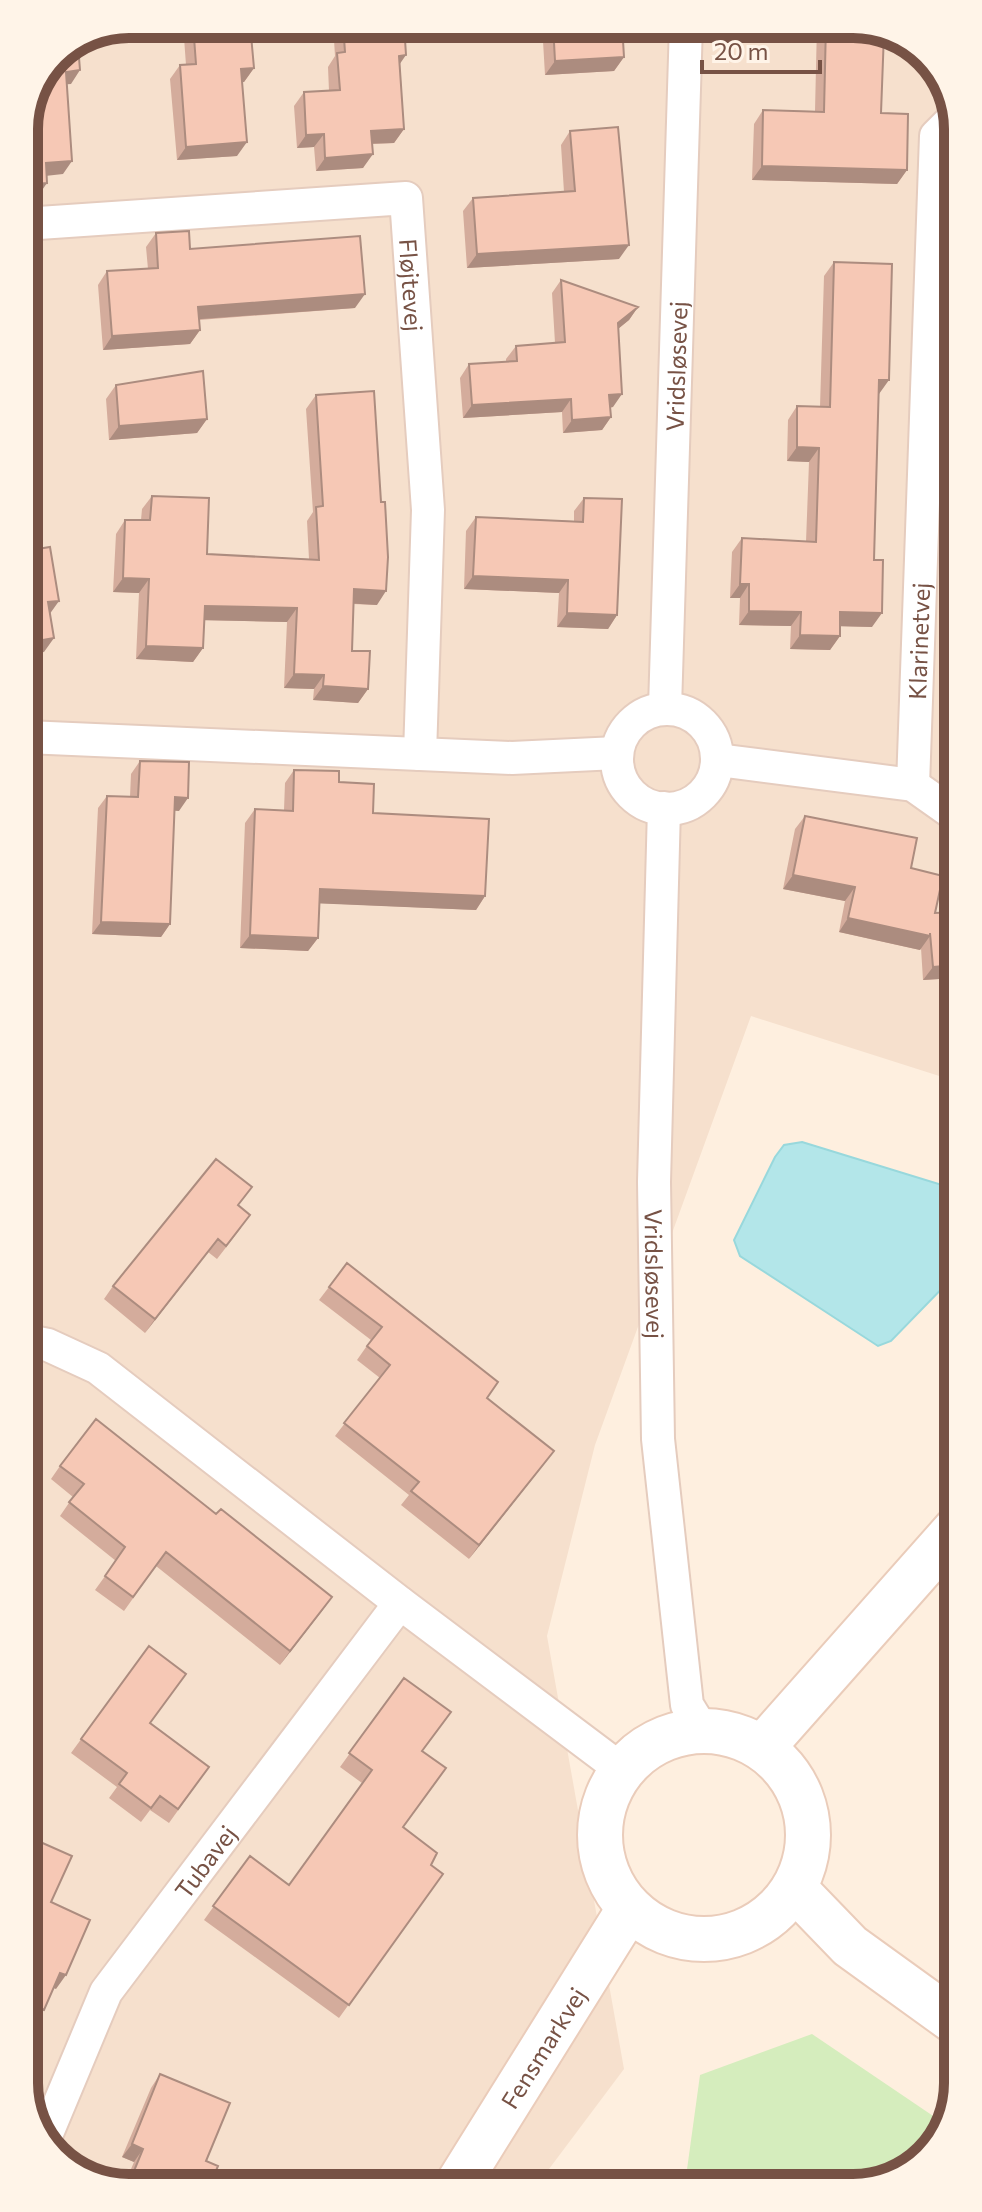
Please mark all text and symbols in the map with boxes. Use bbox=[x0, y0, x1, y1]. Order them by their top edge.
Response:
scale bar bbox=[702, 24, 820, 74]
text: 20 m bbox=[714, 36, 768, 65]
street label: Fløjtevej bbox=[394, 237, 430, 332]
street label: Vridsløsevej bbox=[659, 301, 692, 432]
street label: Klarinetvej bbox=[902, 582, 935, 700]
street label: Vridsløsevej bbox=[640, 1209, 671, 1339]
street label: Tubavej bbox=[168, 1819, 242, 1904]
street label: Fensmarkvej bbox=[494, 1982, 591, 2113]

